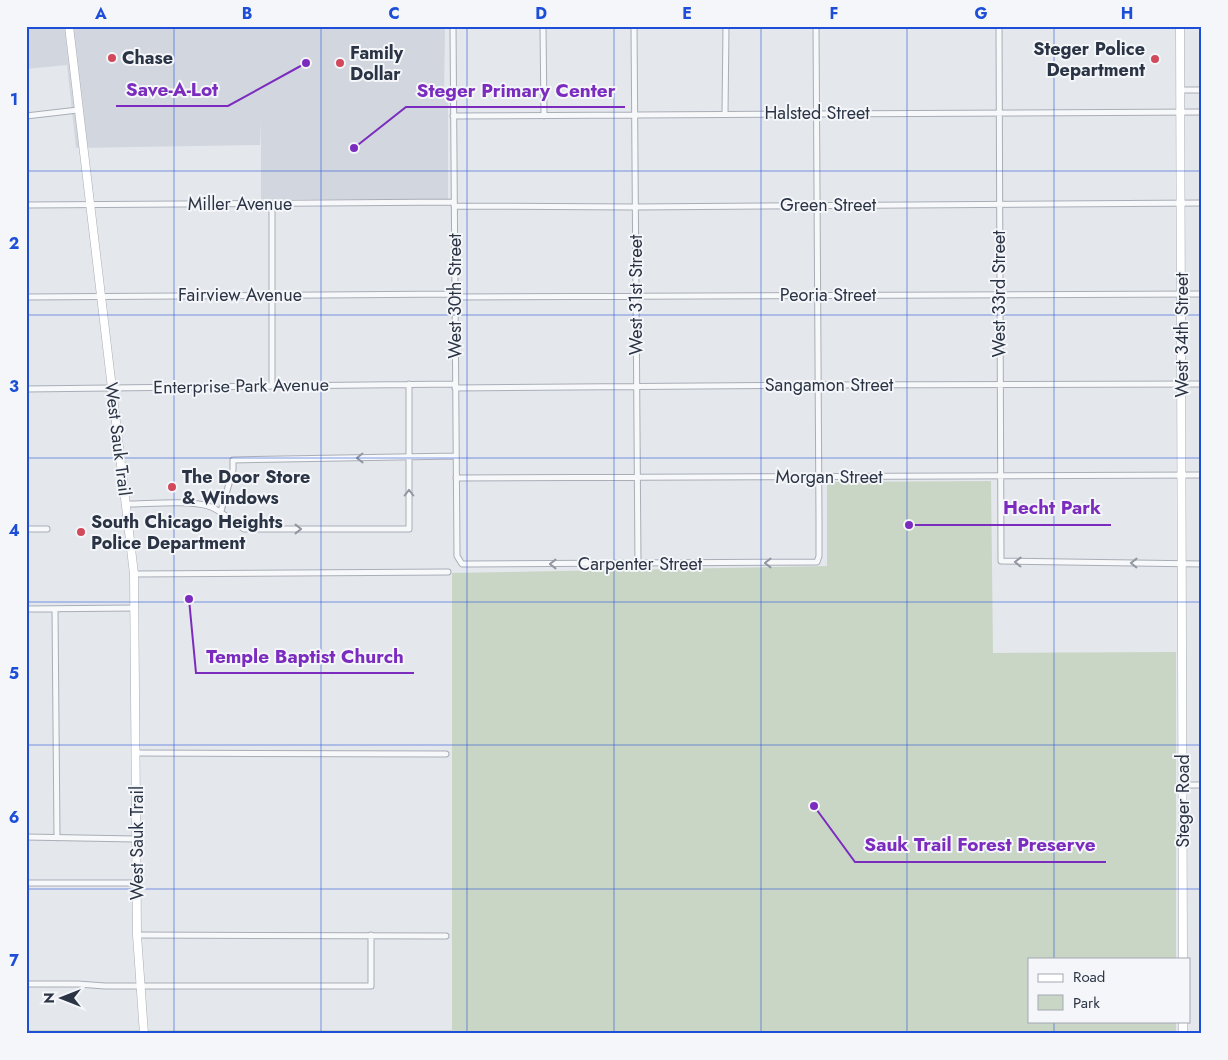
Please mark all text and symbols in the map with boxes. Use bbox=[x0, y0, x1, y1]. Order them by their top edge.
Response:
text: A bbox=[94, 2, 107, 25]
text: B bbox=[242, 2, 252, 25]
text: C bbox=[388, 2, 400, 25]
text: D bbox=[535, 2, 547, 25]
text: E bbox=[682, 2, 692, 25]
text: F bbox=[830, 2, 838, 25]
text: G bbox=[974, 2, 988, 25]
text: H bbox=[1121, 2, 1133, 25]
place label: Steger Police Department bbox=[1033, 36, 1145, 83]
place label: Family Dollar bbox=[350, 40, 404, 87]
place label: Chase bbox=[122, 45, 173, 71]
marker: Chase bbox=[106, 52, 118, 64]
marker: Steger Police Department bbox=[1149, 53, 1161, 65]
marker: Family Dollar bbox=[334, 57, 346, 69]
callout: Save-A-Lot bbox=[116, 72, 228, 106]
callout: Steger Primary Center bbox=[406, 73, 625, 107]
text: Save-A-Lot bbox=[126, 76, 218, 103]
text: Steger Primary Center bbox=[417, 77, 616, 104]
text: 1 bbox=[10, 88, 18, 111]
street label: Halsted Street bbox=[764, 100, 870, 126]
street label: Miller Avenue bbox=[188, 191, 292, 217]
street label: Green Street bbox=[780, 192, 877, 218]
street label: West 33rd Street bbox=[986, 230, 1012, 358]
text: 2 bbox=[9, 232, 19, 255]
street label: West 30th Street bbox=[442, 233, 468, 359]
street label: West 31st Street bbox=[623, 234, 649, 355]
street label: West 34th Street bbox=[1169, 272, 1195, 398]
street label: Fairview Avenue bbox=[178, 282, 302, 308]
street label: Peoria Street bbox=[780, 282, 877, 308]
street label: Enterprise Park Avenue bbox=[153, 371, 329, 401]
street label: Sangamon Street bbox=[765, 372, 894, 398]
text: 3 bbox=[9, 375, 19, 398]
street label: West Sauk Trail bbox=[98, 381, 138, 497]
one-way arrow bbox=[356, 453, 364, 463]
place label: The Door Store & Windows bbox=[182, 464, 310, 511]
street label: Morgan Street bbox=[775, 464, 883, 490]
marker: The Door Store & Windows bbox=[166, 481, 178, 493]
one-way arrow bbox=[404, 489, 414, 496]
callout: Hecht Park bbox=[993, 491, 1111, 525]
text: Hecht Park bbox=[1003, 494, 1101, 521]
place label: South Chicago Heights Police Department bbox=[91, 509, 283, 556]
text: 4 bbox=[8, 519, 20, 542]
one-way arrow bbox=[295, 524, 303, 534]
marker: South Chicago Heights Police Department bbox=[75, 526, 87, 538]
street label: Carpenter Street bbox=[578, 551, 703, 577]
one-way arrow bbox=[1013, 556, 1021, 567]
one-way arrow bbox=[764, 558, 772, 568]
one-way arrow bbox=[1130, 558, 1138, 568]
one-way arrow bbox=[549, 559, 557, 569]
callout: Temple Baptist Church bbox=[196, 639, 414, 673]
text: Temple Baptist Church bbox=[206, 643, 404, 670]
text: 5 bbox=[9, 662, 19, 685]
street label: Steger Road bbox=[1170, 754, 1196, 848]
street label: West Sauk Trail bbox=[124, 786, 150, 900]
text: 6 bbox=[9, 806, 19, 829]
callout: Sauk Trail Forest Preserve bbox=[855, 828, 1106, 862]
text: Sauk Trail Forest Preserve bbox=[864, 831, 1096, 858]
text: 7 bbox=[9, 949, 19, 972]
legend bbox=[1028, 958, 1190, 1022]
text: Road bbox=[1073, 966, 1105, 988]
north arrow bbox=[38, 972, 88, 1022]
text: N bbox=[39, 992, 59, 1004]
text: Park bbox=[1073, 992, 1100, 1014]

